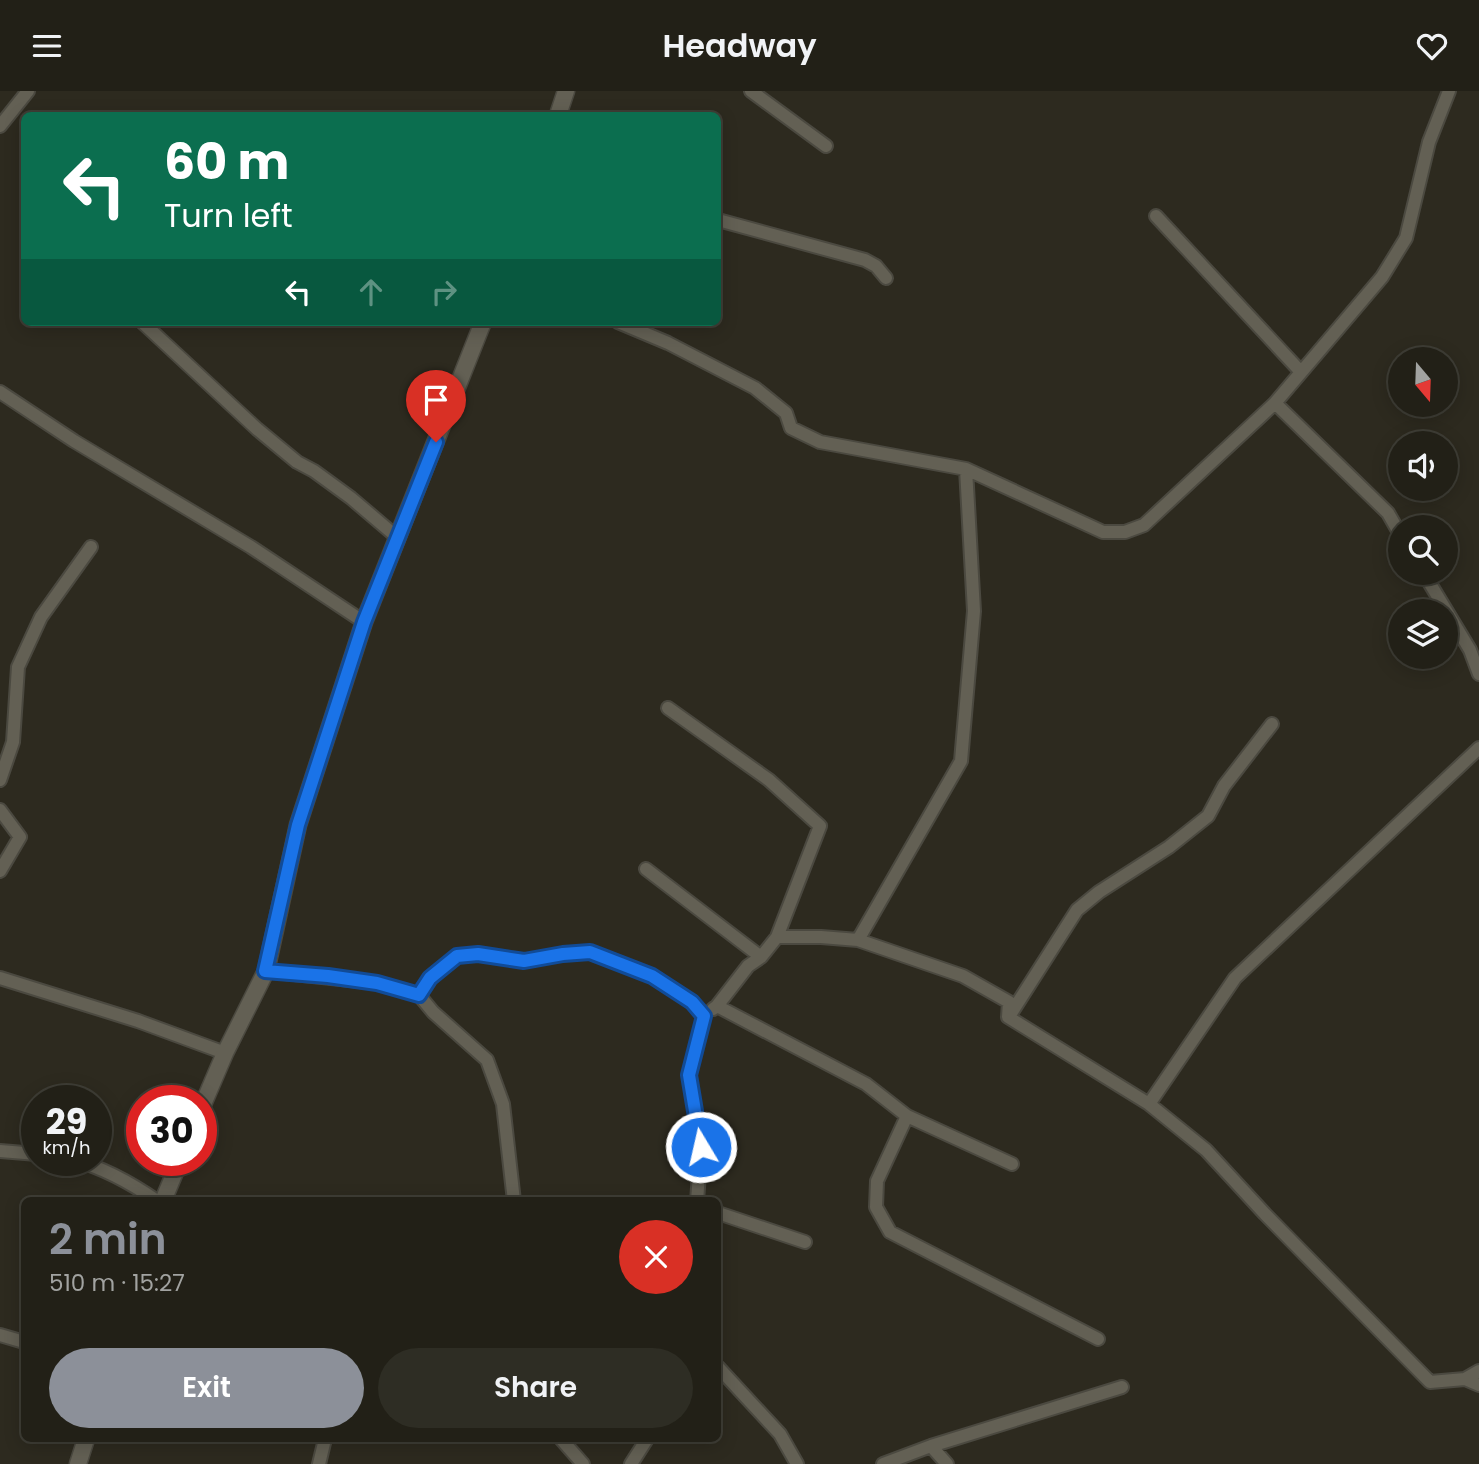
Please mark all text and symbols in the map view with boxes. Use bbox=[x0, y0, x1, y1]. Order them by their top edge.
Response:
text: Headway bbox=[662, 23, 817, 68]
icon: menu bbox=[28, 27, 66, 65]
icon: heart bbox=[1413, 27, 1451, 65]
text: 60 m bbox=[164, 128, 289, 196]
icon: left bbox=[49, 140, 140, 231]
text: Turn left bbox=[164, 193, 293, 238]
icon: left bbox=[279, 273, 317, 311]
icon: ahead bbox=[352, 273, 390, 311]
icon: right bbox=[425, 273, 463, 311]
north arrow bbox=[1388, 347, 1458, 417]
map controls bbox=[1388, 347, 1458, 669]
pin bbox=[406, 370, 466, 442]
icon: arrive bbox=[417, 381, 455, 419]
button: sound bbox=[1388, 431, 1458, 501]
button: search bbox=[1388, 515, 1458, 585]
button: layers bbox=[1388, 599, 1458, 669]
speed limit sign: 30 bbox=[126, 1085, 217, 1176]
text: 29 bbox=[46, 1097, 87, 1146]
position arrow bbox=[664, 1110, 738, 1184]
text: km/h bbox=[43, 1135, 90, 1160]
text: 2 min bbox=[49, 1210, 167, 1269]
button: close bbox=[619, 1220, 693, 1294]
text: 510 m · 15:27 bbox=[49, 1267, 185, 1299]
button: Exit bbox=[49, 1348, 364, 1428]
button: Share bbox=[378, 1348, 693, 1428]

